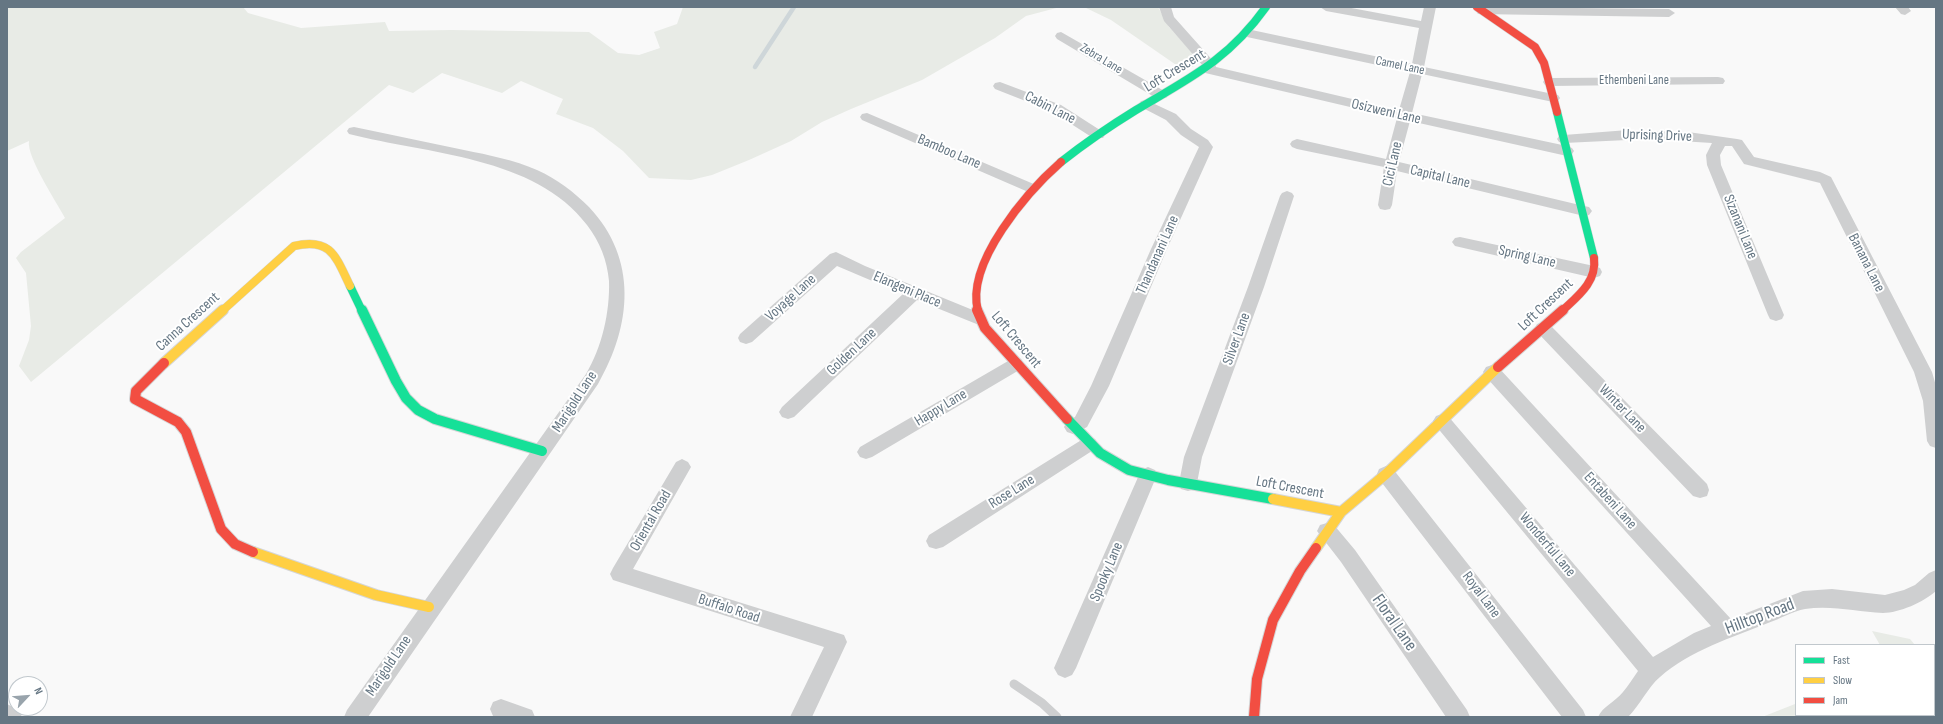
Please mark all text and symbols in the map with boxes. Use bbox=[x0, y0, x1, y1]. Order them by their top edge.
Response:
street label: Zebra Lane bbox=[1077, 40, 1125, 78]
street label: Loft Crescent bbox=[1141, 46, 1209, 96]
street label: Camel Lane bbox=[1374, 53, 1426, 79]
street label: Ethembeni Lane bbox=[1599, 73, 1669, 89]
street label: Cabin Lane bbox=[1022, 88, 1078, 128]
street label: Osizweni Lane bbox=[1350, 95, 1422, 129]
street label: Uprising Drive bbox=[1622, 126, 1692, 146]
street label: Bamboo Lane bbox=[915, 131, 983, 173]
street label: Cici Lane bbox=[1379, 140, 1407, 188]
street label: Capital Lane bbox=[1408, 161, 1472, 193]
street label: Sizanani Lane bbox=[1719, 192, 1761, 262]
street label: Thandanani Lane bbox=[1133, 213, 1183, 297]
street label: Banana Lane bbox=[1844, 231, 1888, 295]
street label: Spring Lane bbox=[1497, 242, 1557, 272]
street label: Elangeni Place bbox=[871, 268, 943, 312]
street label: Voyage Lane bbox=[762, 271, 820, 325]
street label: Loft Crescent bbox=[1515, 275, 1577, 335]
street label: Canna Crescent bbox=[152, 289, 224, 355]
street label: Loft Crescent bbox=[987, 308, 1045, 372]
street label: Silver Lane bbox=[1219, 310, 1255, 368]
street label: Golden Lane bbox=[823, 324, 881, 380]
street label: Marigold Lane bbox=[549, 368, 601, 436]
street label: Winter Lane bbox=[1595, 381, 1649, 437]
street label: Happy Lane bbox=[912, 385, 970, 431]
street label: Entabeni Lane bbox=[1580, 469, 1640, 533]
street label: Rose Lane bbox=[986, 471, 1038, 513]
street label: Loft Crescent bbox=[1255, 473, 1325, 503]
street label: Oriental Road bbox=[626, 487, 676, 555]
street label: Wonderful Lane bbox=[1515, 509, 1579, 581]
street label: Spooky Lane bbox=[1086, 540, 1128, 604]
street label: Royal Lane bbox=[1458, 568, 1504, 622]
street label: Buffalo Road bbox=[696, 591, 762, 627]
street label: Floral Lane bbox=[1367, 591, 1421, 655]
street label: Hilltop Road bbox=[1722, 594, 1798, 640]
street label: Marigold Lane bbox=[362, 632, 416, 700]
legend bbox=[1795, 644, 1935, 716]
text: Fast bbox=[1833, 653, 1850, 668]
text: Slow bbox=[1833, 673, 1852, 688]
north arrow bbox=[8, 676, 48, 716]
text: N bbox=[31, 685, 45, 696]
text: Jam bbox=[1833, 693, 1848, 708]

